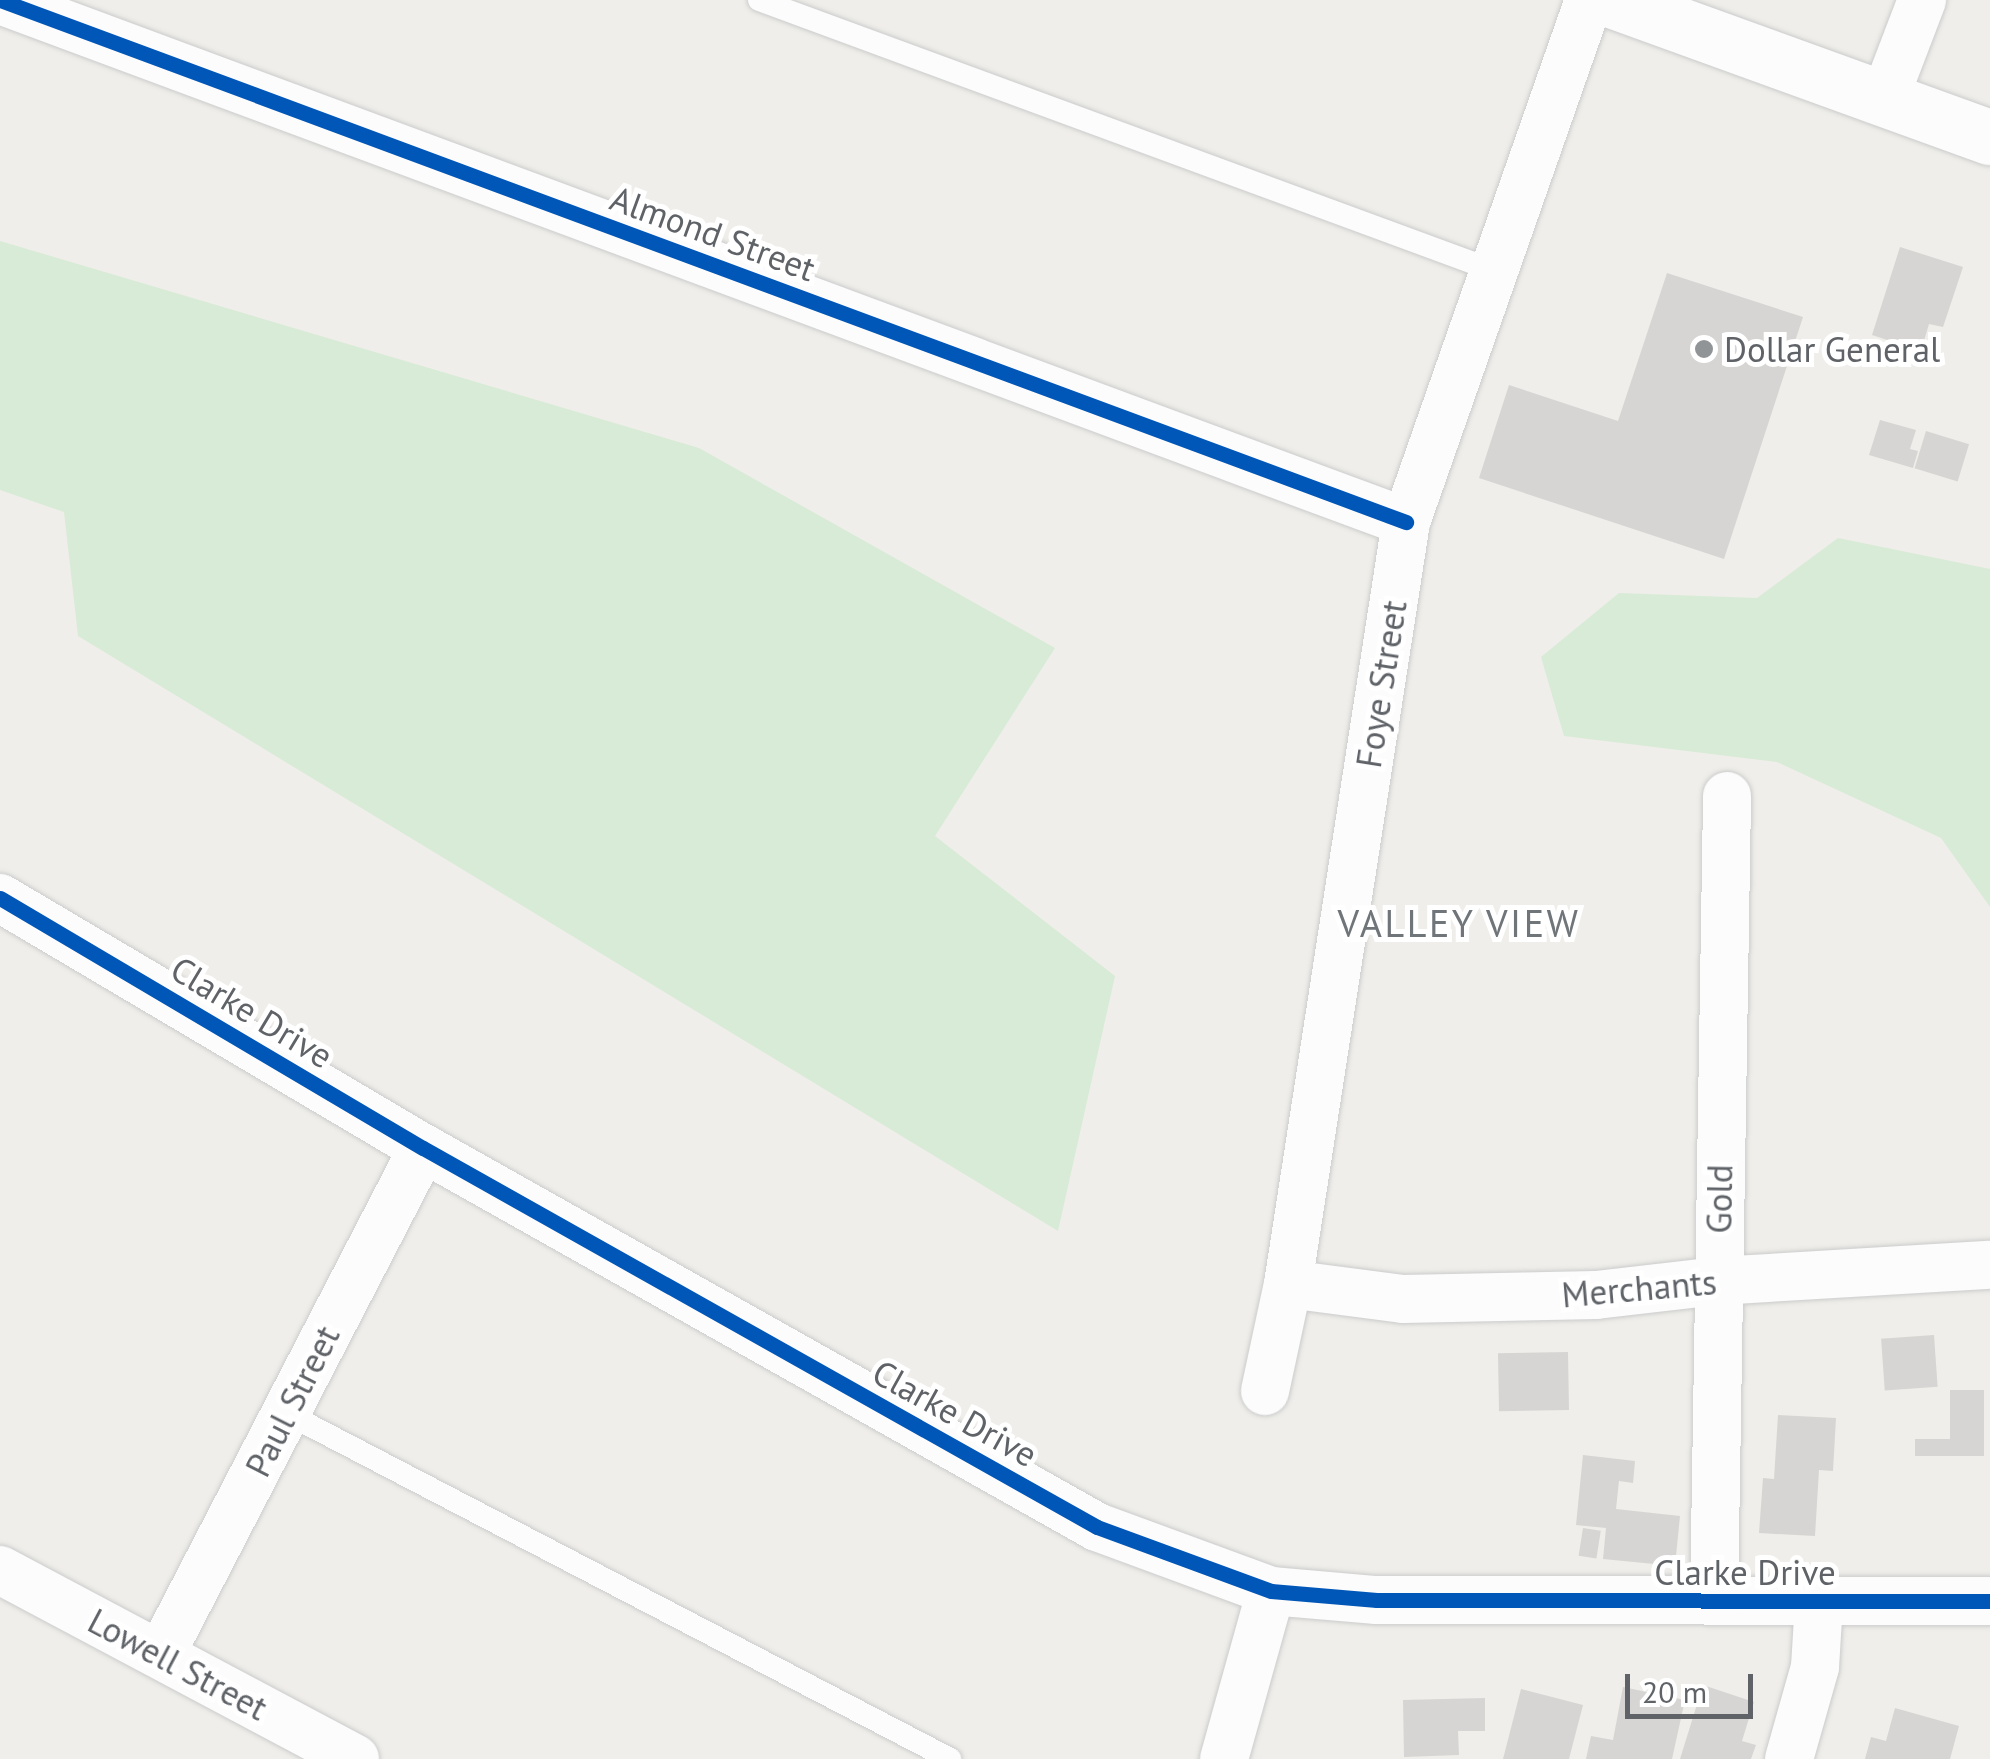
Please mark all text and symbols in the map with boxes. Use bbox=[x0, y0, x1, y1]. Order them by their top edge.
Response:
street label: Almond Street bbox=[605, 177, 821, 289]
place label: Dollar General bbox=[1724, 328, 1940, 370]
marker: Dollar General bbox=[1693, 338, 1715, 360]
street label: Foye Street bbox=[1347, 597, 1415, 771]
district label: VALLEY VIEW bbox=[1336, 900, 1582, 946]
street label: Clarke Drive bbox=[163, 947, 341, 1077]
street label: Gold bbox=[1697, 1164, 1741, 1234]
street label: Merchants bbox=[1560, 1260, 1718, 1316]
street label: Paul Street bbox=[236, 1319, 348, 1483]
street label: Clarke Drive bbox=[866, 1351, 1044, 1475]
street label: Clarke Drive bbox=[1654, 1551, 1836, 1593]
street label: Lowell Street bbox=[81, 1599, 275, 1729]
scale bar bbox=[1630, 1654, 1758, 1716]
text: 20 m bbox=[1642, 1672, 1707, 1711]

